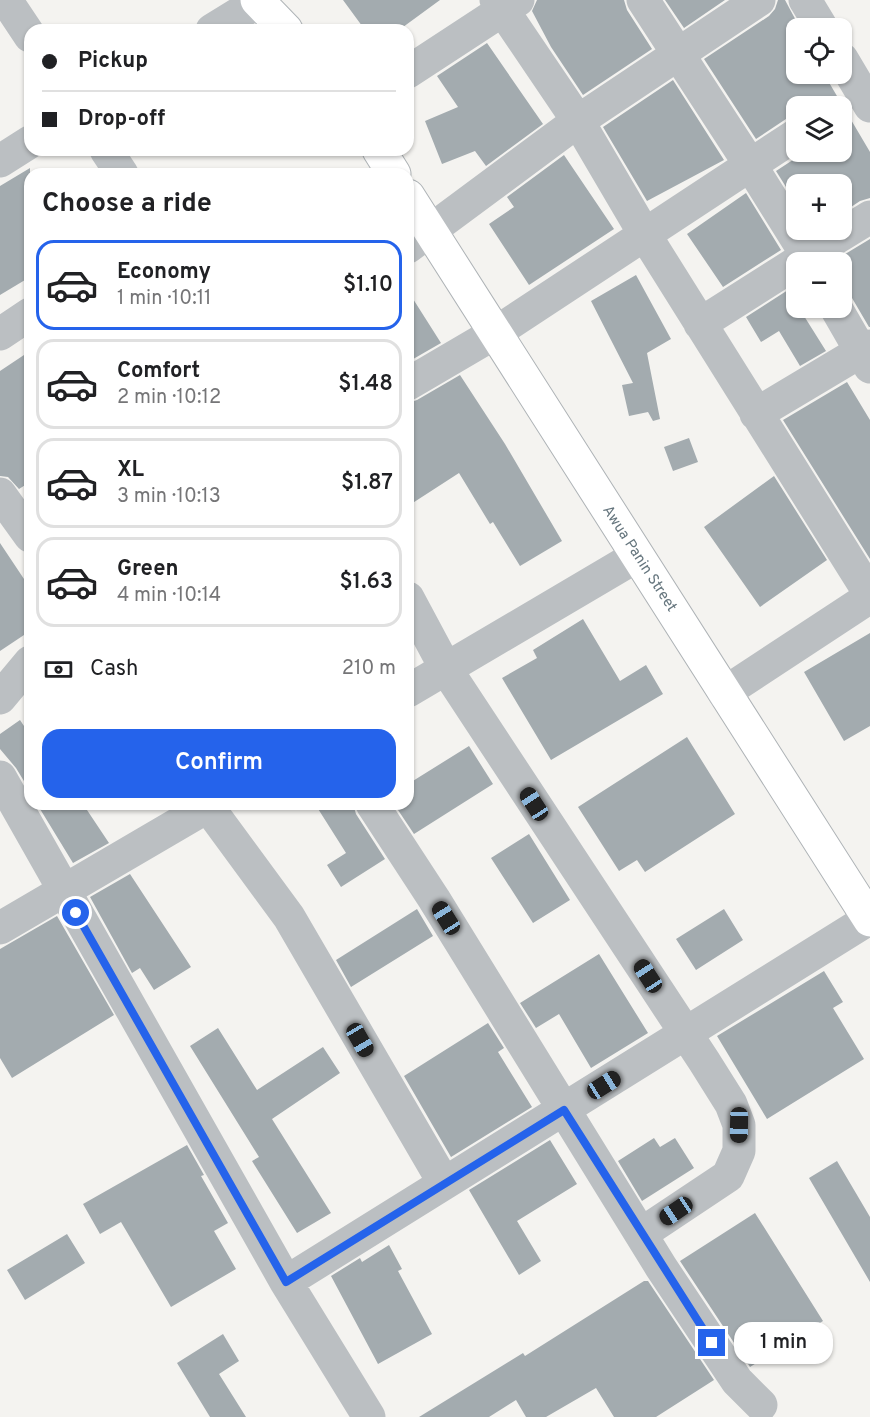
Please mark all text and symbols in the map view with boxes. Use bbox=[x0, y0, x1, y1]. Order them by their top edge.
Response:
map controls bbox=[786, 18, 852, 318]
button: locate bbox=[786, 18, 852, 84]
text: Pickup bbox=[78, 48, 148, 75]
button: layers bbox=[786, 96, 852, 162]
text: Drop-off bbox=[78, 106, 165, 133]
button: + bbox=[786, 174, 852, 240]
text: Choose a ride bbox=[42, 187, 212, 221]
button: − bbox=[786, 252, 852, 318]
icon: car bbox=[45, 258, 99, 312]
text: Economy bbox=[117, 259, 211, 286]
text: $1.10 bbox=[343, 272, 393, 299]
text: 1 min · 10:11 bbox=[117, 286, 212, 312]
icon: car bbox=[45, 357, 99, 411]
text: Comfort bbox=[117, 358, 200, 385]
text: $1.48 bbox=[338, 371, 393, 398]
text: 2 min · 10:12 bbox=[117, 385, 221, 411]
icon: car bbox=[45, 456, 99, 510]
text: XL bbox=[117, 457, 144, 484]
text: $1.87 bbox=[341, 470, 393, 497]
text: 3 min · 10:13 bbox=[117, 484, 221, 510]
street label: Awua Panin Street bbox=[597, 502, 681, 616]
icon: car bbox=[45, 555, 99, 609]
text: Green bbox=[117, 556, 179, 583]
text: $1.63 bbox=[339, 569, 393, 596]
text: 4 min · 10:14 bbox=[117, 583, 221, 609]
icon: cash bbox=[42, 653, 75, 686]
text: Cash bbox=[90, 656, 139, 683]
text: 210 m bbox=[342, 656, 396, 682]
button: Confirm bbox=[42, 729, 396, 798]
car bbox=[517, 784, 551, 824]
car bbox=[429, 898, 463, 938]
route start bbox=[62, 899, 89, 926]
car bbox=[631, 956, 665, 996]
car bbox=[343, 1020, 377, 1060]
car bbox=[584, 1068, 624, 1102]
car bbox=[730, 1107, 748, 1143]
car bbox=[656, 1193, 696, 1229]
callout: 1 min bbox=[733, 1322, 832, 1364]
route end bbox=[698, 1329, 725, 1356]
text: 1 min bbox=[760, 1330, 807, 1356]

